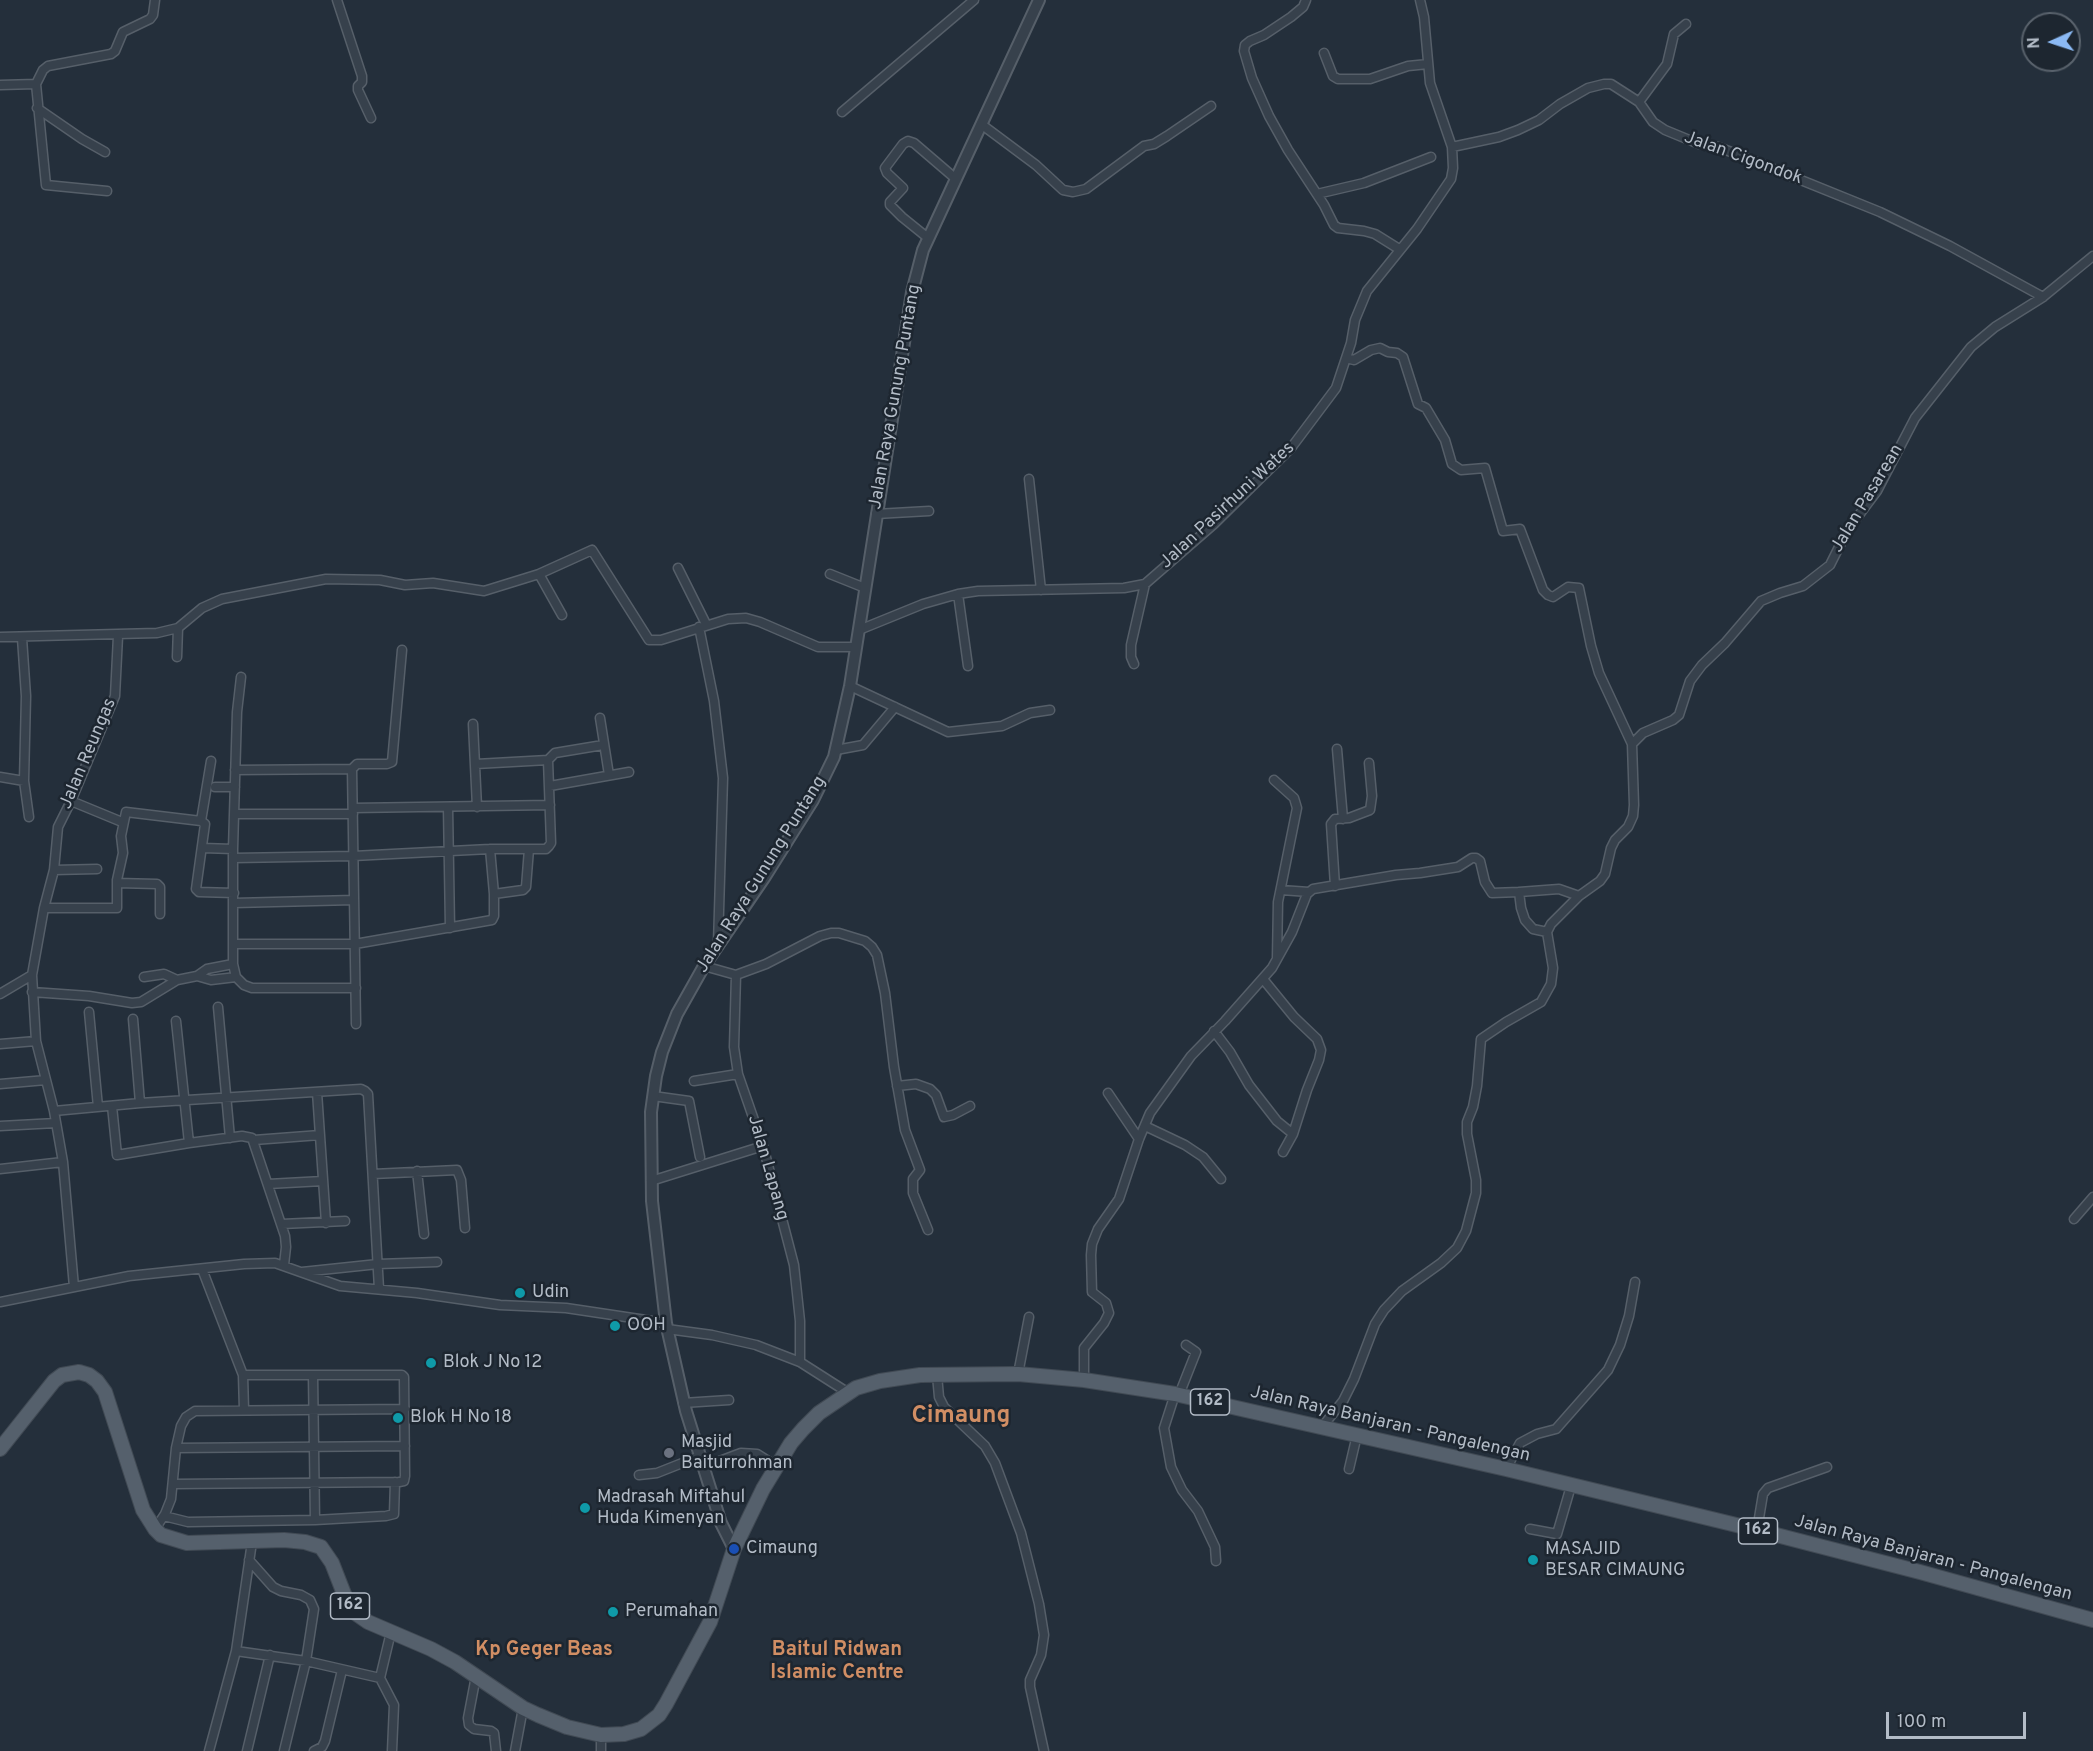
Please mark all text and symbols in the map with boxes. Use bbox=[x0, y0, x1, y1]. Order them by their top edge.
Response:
north arrow bbox=[2021, 12, 2081, 72]
text: N bbox=[2025, 37, 2045, 49]
street label: Jalan Cigondok bbox=[1681, 128, 1805, 190]
street label: Jalan Raya Gunung Puntang bbox=[866, 283, 926, 511]
street label: Jalan Pasirhuni Wates bbox=[1156, 438, 1300, 574]
street label: Jalan Pasarean bbox=[1827, 441, 1909, 557]
street label: Jalan Reungas bbox=[56, 695, 122, 813]
street label: Jalan Raya Gunung Puntang bbox=[692, 773, 832, 977]
street label: Jalan Lapang bbox=[742, 1113, 792, 1223]
place label: Udin bbox=[532, 1282, 569, 1304]
marker: Udin bbox=[513, 1286, 527, 1300]
place label: OOH bbox=[627, 1315, 666, 1337]
marker: OOH bbox=[608, 1319, 622, 1333]
place label: Blok J No 12 bbox=[443, 1352, 542, 1374]
marker: Blok J No 12 bbox=[424, 1356, 438, 1370]
street label: Jalan Raya Banjaran - Pangalengan bbox=[1248, 1382, 1532, 1468]
road number: 162 bbox=[1190, 1389, 1230, 1415]
district label: Cimaung bbox=[912, 1403, 1010, 1431]
place label: Blok H No 18 bbox=[410, 1407, 512, 1429]
marker: Blok H No 18 bbox=[391, 1411, 405, 1425]
place label: Masjid Baiturrohman bbox=[681, 1432, 793, 1474]
marker: Masjid Baiturrohman bbox=[662, 1446, 676, 1460]
place label: Madrasah Miftahul Huda Kimenyan bbox=[597, 1487, 745, 1530]
marker: Madrasah Miftahul Huda Kimenyan bbox=[578, 1501, 592, 1515]
street label: Jalan Raya Banjaran - Pangalengan bbox=[1792, 1511, 2074, 1607]
road number: 162 bbox=[1738, 1518, 1778, 1544]
place label: Cimaung bbox=[746, 1538, 818, 1560]
place label: MASAJID BESAR CIMAUNG bbox=[1545, 1539, 1685, 1582]
marker: Cimaung bbox=[727, 1542, 741, 1556]
marker: MASAJID BESAR CIMAUNG bbox=[1526, 1553, 1540, 1567]
road number: 162 bbox=[330, 1593, 370, 1619]
place label: Perumahan bbox=[625, 1601, 718, 1623]
marker: Perumahan bbox=[606, 1605, 620, 1619]
district label: Kp Geger Beas bbox=[475, 1639, 613, 1663]
district label: Baitul Ridwan Islamic Centre bbox=[770, 1639, 904, 1686]
scale bar bbox=[1889, 1700, 2028, 1738]
text: 100 m bbox=[1897, 1711, 1946, 1734]

